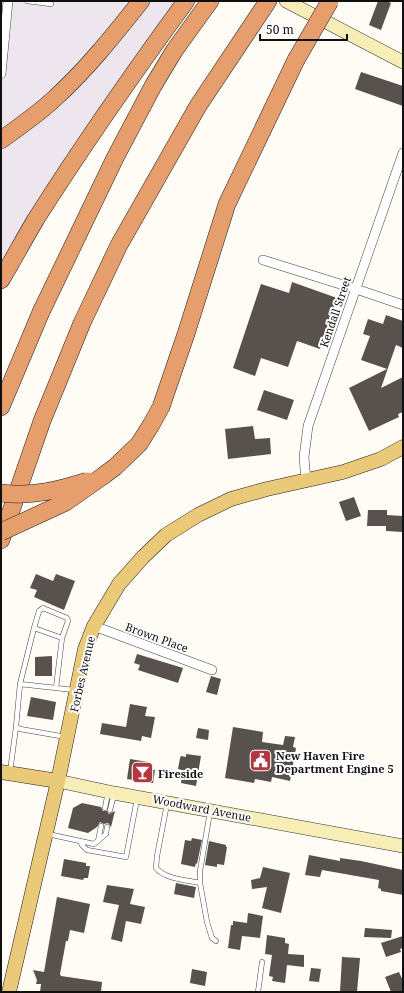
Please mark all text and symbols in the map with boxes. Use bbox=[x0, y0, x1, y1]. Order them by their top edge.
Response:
scale bar bbox=[260, 16, 347, 42]
text: 50 m bbox=[266, 21, 294, 38]
street label: Kendall Street bbox=[316, 275, 354, 349]
street label: Brown Place bbox=[124, 619, 191, 655]
street label: Forbes Avenue bbox=[66, 635, 98, 713]
public building icon: New Haven Fire Department Engine 5 bbox=[248, 748, 274, 774]
place label: New Haven Fire Department Engine 5 bbox=[276, 748, 394, 776]
bar icon: Fireside bbox=[130, 760, 156, 786]
place label: Fireside bbox=[158, 766, 203, 781]
street label: Woodward Avenue bbox=[151, 791, 253, 825]

